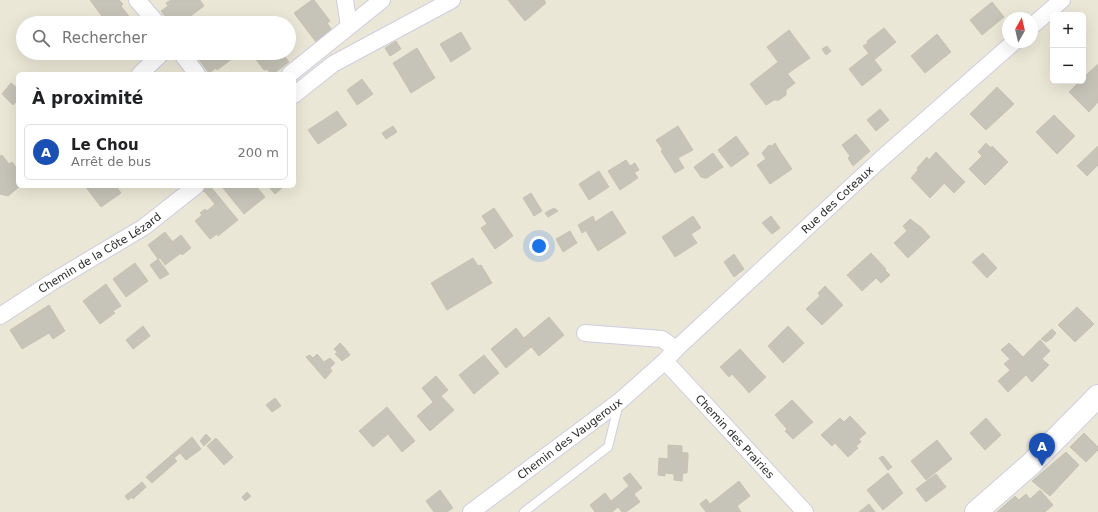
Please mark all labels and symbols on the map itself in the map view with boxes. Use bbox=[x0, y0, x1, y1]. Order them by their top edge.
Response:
north arrow bbox=[1002, 12, 1038, 48]
street label: Rue des Coteaux bbox=[799, 163, 876, 236]
street label: Chemin de la Côte Lézard bbox=[36, 210, 163, 296]
your location bbox=[529, 236, 549, 256]
street label: Chemin des Prairies bbox=[693, 392, 777, 481]
street label: Chemin des Vaugeroux bbox=[515, 395, 625, 482]
pin: A bbox=[1029, 433, 1055, 466]

